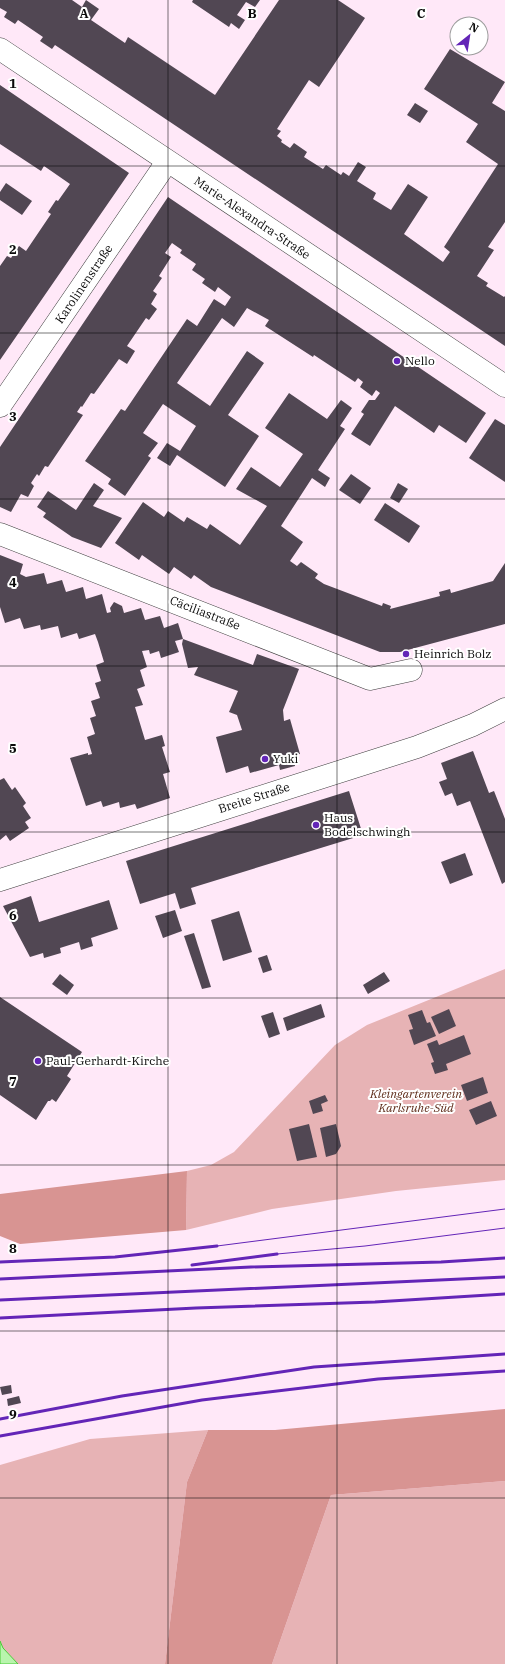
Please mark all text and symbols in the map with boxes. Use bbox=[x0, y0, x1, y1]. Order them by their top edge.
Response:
text: A bbox=[79, 5, 89, 22]
text: B bbox=[247, 5, 257, 22]
text: C bbox=[417, 5, 426, 22]
north arrow bbox=[449, 16, 489, 56]
text: N bbox=[467, 19, 482, 36]
text: 1 bbox=[9, 75, 17, 92]
street label: Marie-Alexandra-Straße bbox=[191, 173, 313, 262]
text: 2 bbox=[9, 241, 17, 258]
street label: Karolinenstraße bbox=[52, 241, 116, 326]
place label: Nello bbox=[405, 353, 435, 368]
marker: Nello bbox=[392, 356, 402, 366]
text: 3 bbox=[9, 408, 17, 425]
text: 4 bbox=[9, 574, 17, 591]
street label: Cäciliastraße bbox=[168, 592, 242, 633]
place label: Heinrich Bolz bbox=[414, 646, 491, 661]
marker: Heinrich Bolz bbox=[401, 649, 411, 659]
text: 5 bbox=[9, 740, 17, 757]
place label: Yuki bbox=[273, 751, 299, 766]
marker: Yuki bbox=[260, 754, 270, 764]
street label: Breite Straße bbox=[216, 779, 292, 816]
place label: Haus Bodelschwingh bbox=[324, 810, 411, 839]
marker: Haus Bodelschwingh bbox=[311, 820, 321, 830]
text: 6 bbox=[9, 907, 17, 924]
place label: Paul-Gerhardt-Kirche bbox=[46, 1053, 169, 1068]
marker: Paul-Gerhardt-Kirche bbox=[33, 1056, 43, 1066]
text: 7 bbox=[9, 1073, 17, 1090]
park label: Kleingartenverein Karlsruhe-Süd bbox=[369, 1086, 462, 1115]
text: 8 bbox=[9, 1240, 17, 1257]
text: 9 bbox=[9, 1406, 17, 1423]

